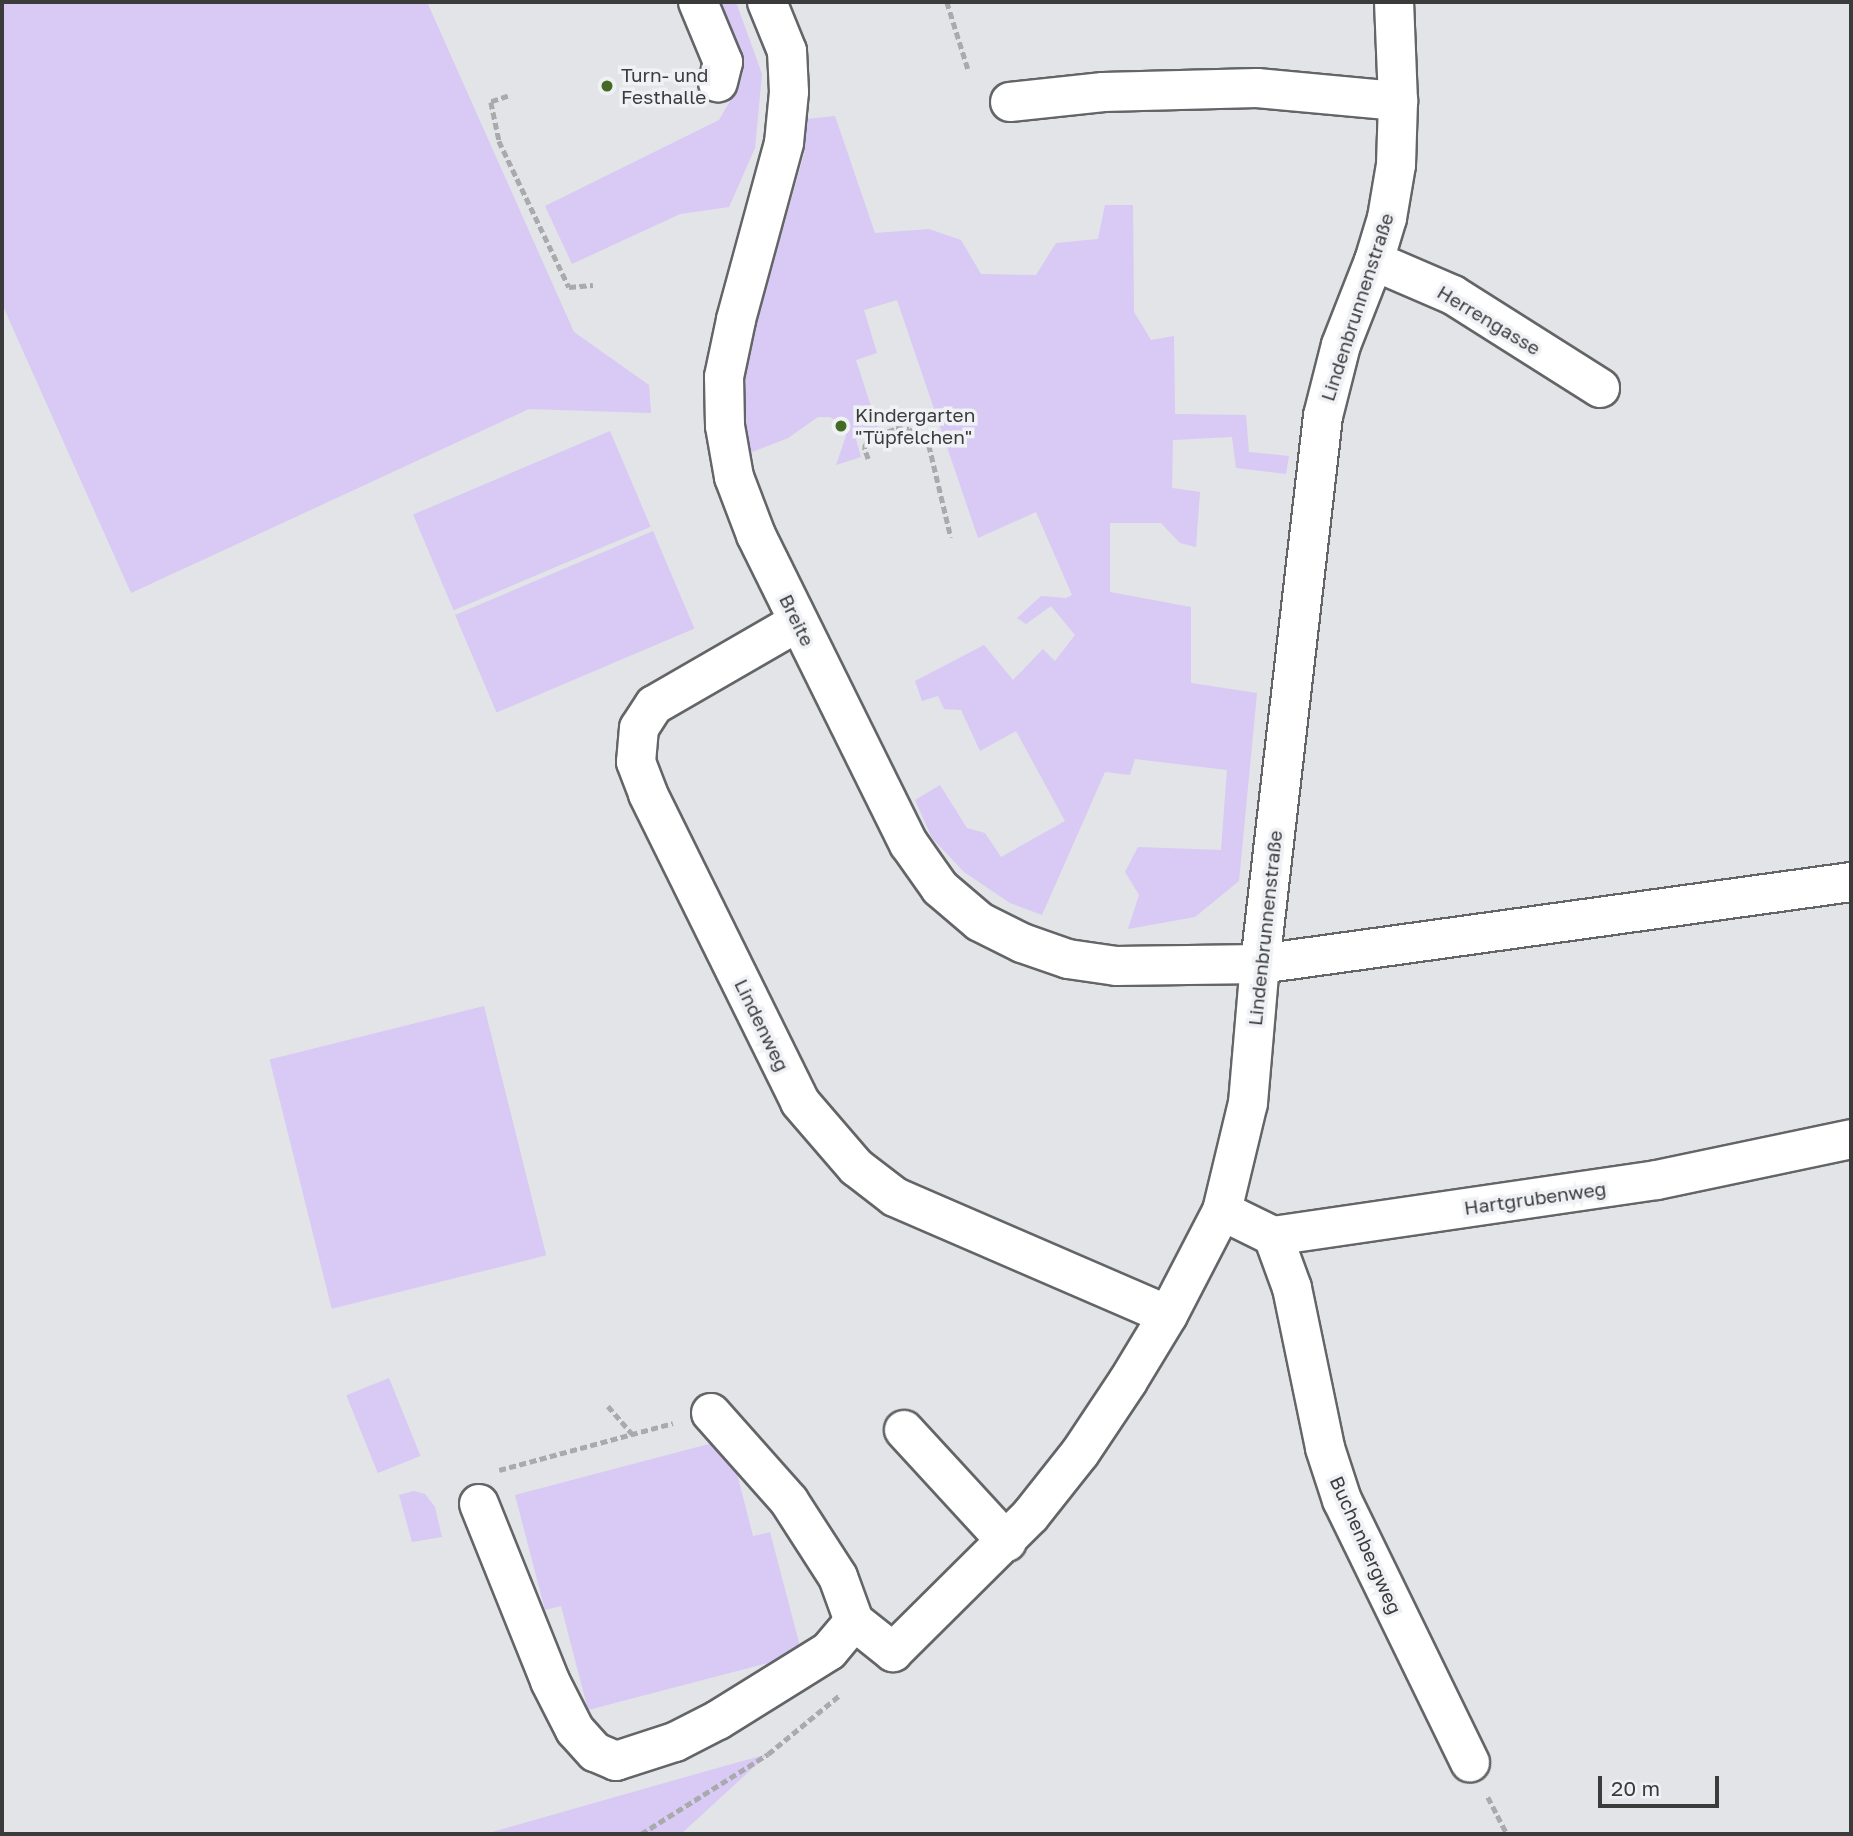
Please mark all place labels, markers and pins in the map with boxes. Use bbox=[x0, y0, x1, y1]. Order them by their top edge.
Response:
place label: Turn- und Festhalle bbox=[621, 64, 708, 108]
marker: Turn- und Festhalle bbox=[599, 78, 615, 94]
place label: Kindergarten "Tüpfelchen" bbox=[855, 404, 975, 448]
marker: Kindergarten "Tüpfelchen" bbox=[833, 418, 849, 434]

